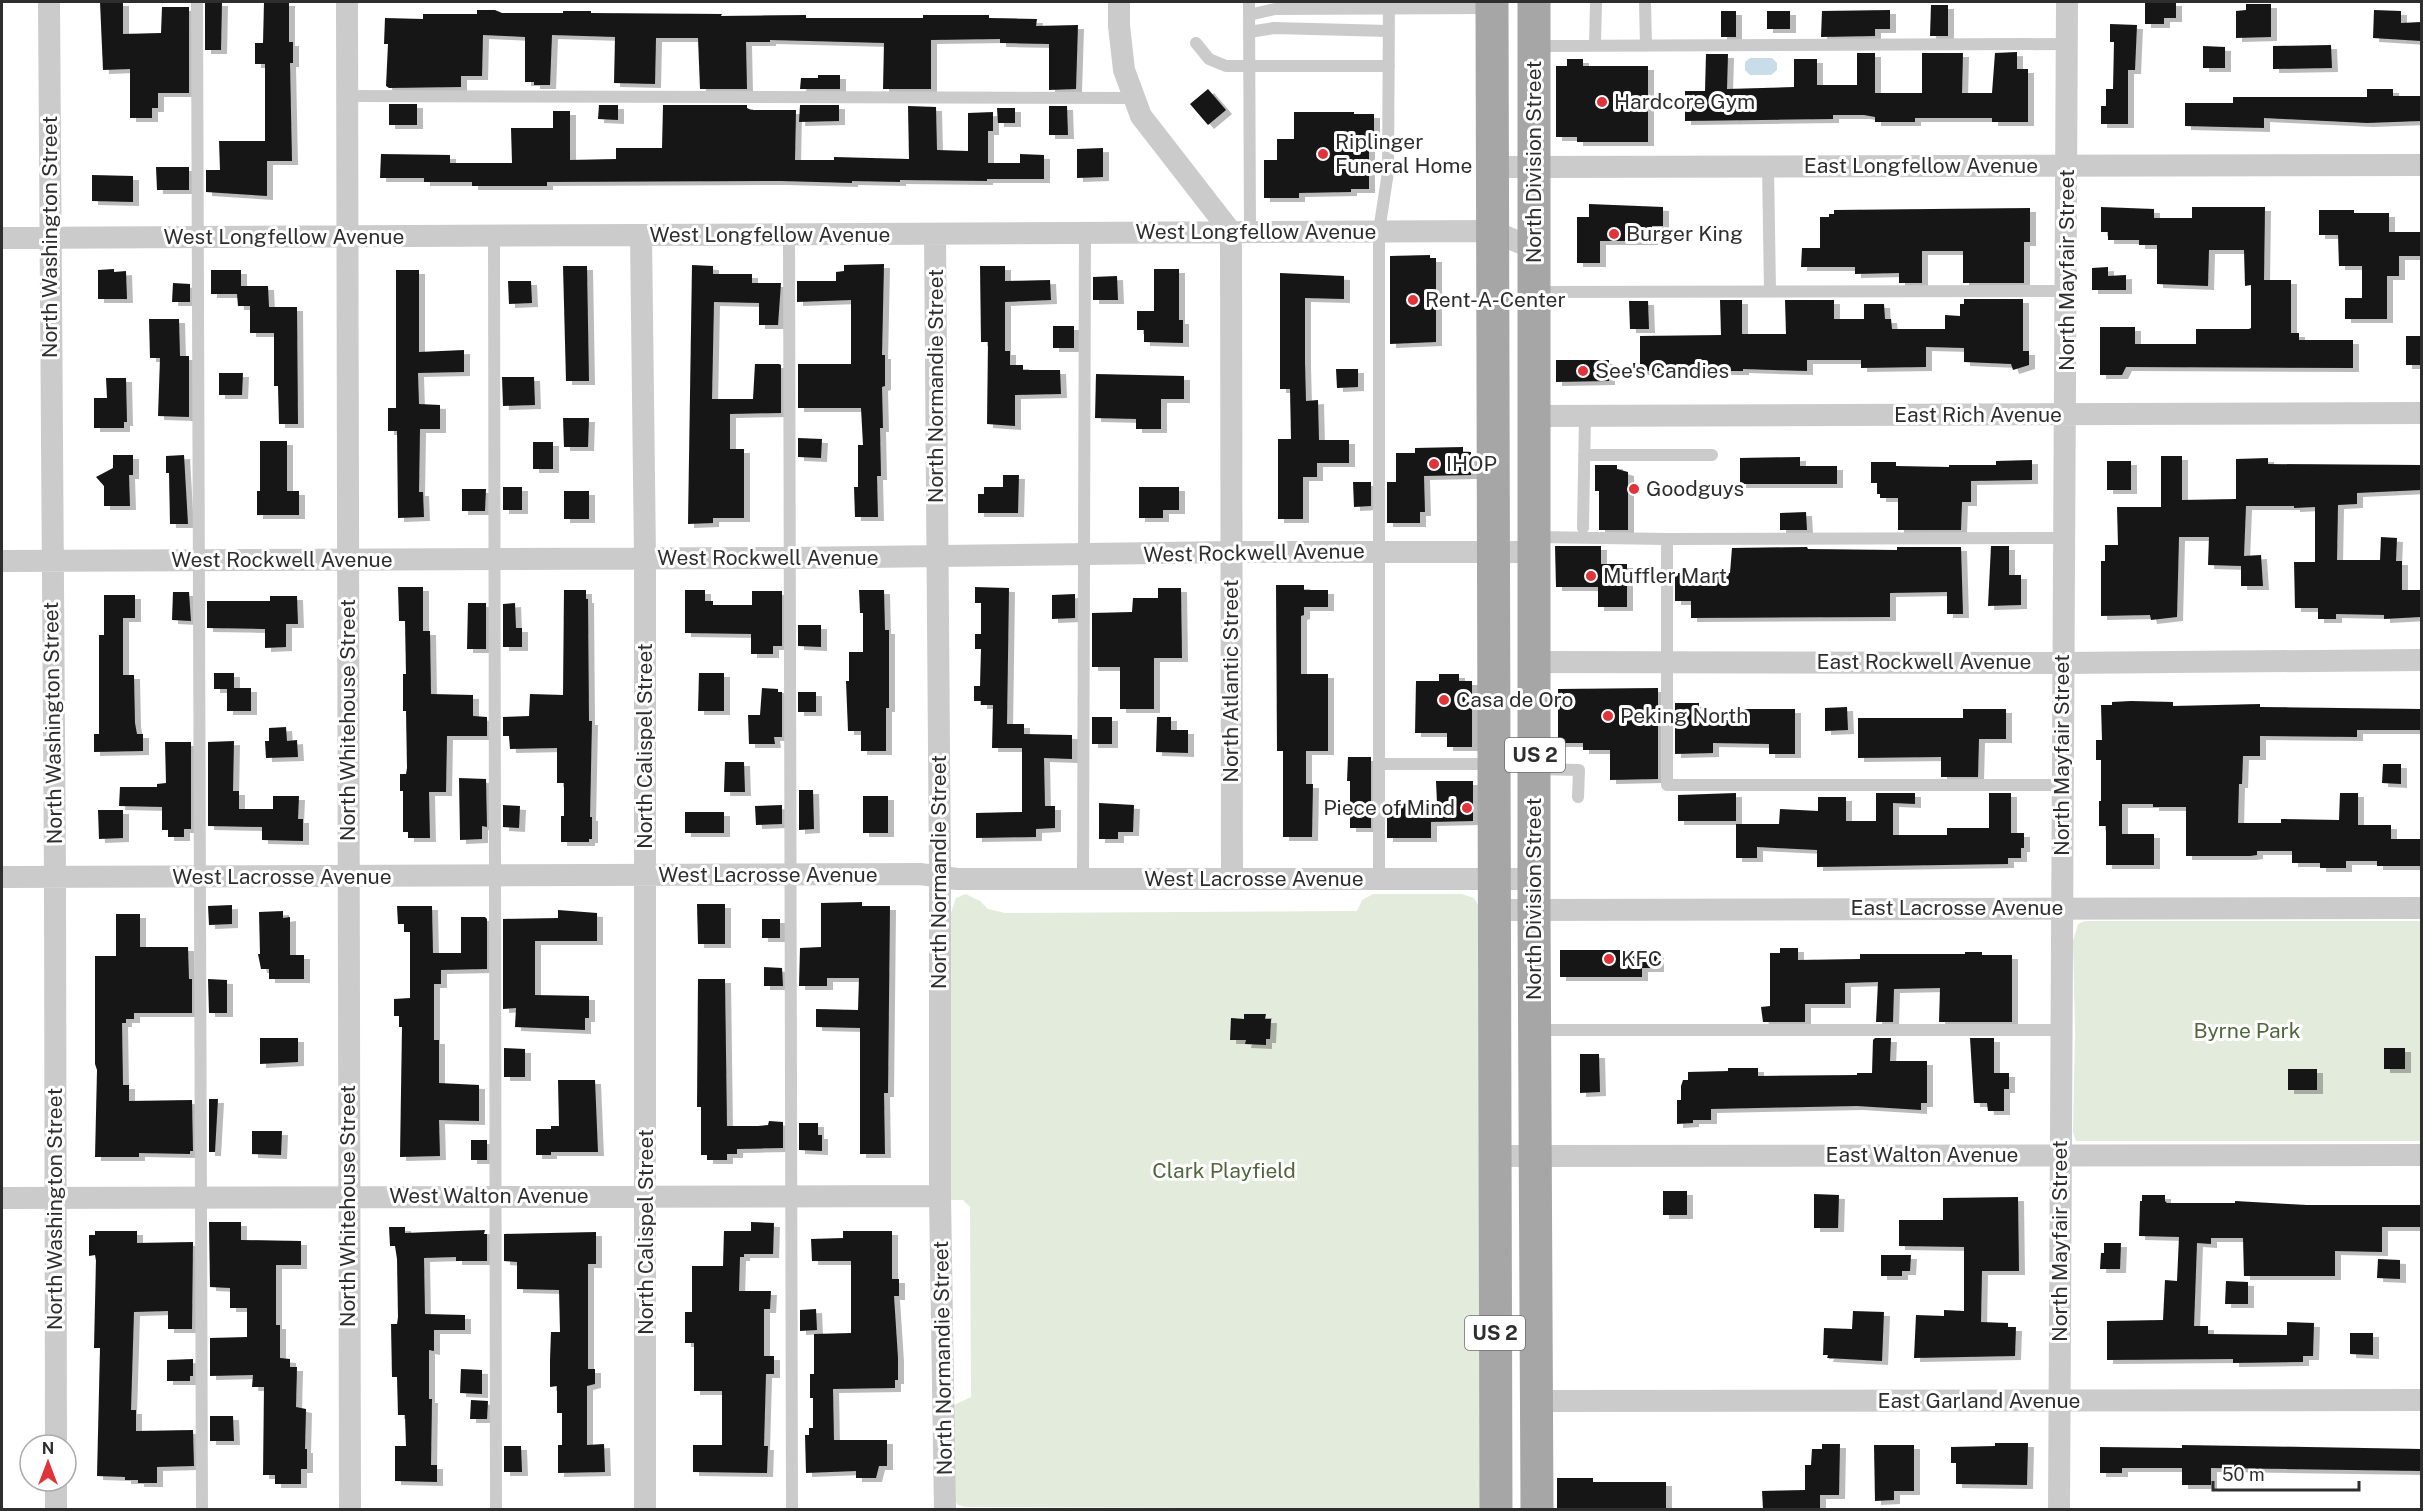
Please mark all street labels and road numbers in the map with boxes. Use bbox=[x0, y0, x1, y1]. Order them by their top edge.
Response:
street label: North Division Street bbox=[1521, 61, 1546, 263]
street label: North Washington Street bbox=[37, 116, 62, 358]
street label: East Longfellow Avenue bbox=[1804, 153, 2038, 178]
street label: North Mayfair Street bbox=[2054, 169, 2079, 371]
street label: West Longfellow Avenue bbox=[1136, 219, 1376, 244]
street label: West Longfellow Avenue bbox=[650, 222, 890, 247]
street label: West Longfellow Avenue bbox=[164, 224, 404, 249]
street label: North Normandie Street bbox=[923, 269, 948, 503]
street label: East Rich Avenue bbox=[1894, 402, 2062, 427]
street label: West Rockwell Avenue bbox=[1143, 538, 1365, 567]
street label: West Rockwell Avenue bbox=[657, 545, 879, 570]
street label: West Rockwell Avenue bbox=[171, 547, 393, 572]
street label: North Atlantic Street bbox=[1218, 579, 1243, 783]
street label: North Whitehouse Street bbox=[335, 599, 360, 841]
street label: North Washington Street bbox=[38, 601, 67, 845]
street label: North Calispel Street bbox=[632, 643, 657, 849]
street label: East Rockwell Avenue bbox=[1817, 649, 2031, 674]
street label: North Mayfair Street bbox=[2049, 654, 2074, 856]
road number: US 2 bbox=[1505, 738, 1565, 772]
street label: North Normandie Street bbox=[926, 755, 951, 989]
street label: North Division Street bbox=[1521, 798, 1546, 1000]
street label: West Lacrosse Avenue bbox=[658, 862, 878, 887]
street label: West Lacrosse Avenue bbox=[172, 864, 392, 889]
street label: West Lacrosse Avenue bbox=[1144, 866, 1364, 891]
street label: East Lacrosse Avenue bbox=[1851, 895, 2063, 920]
street label: North Whitehouse Street bbox=[335, 1085, 360, 1327]
street label: North Washington Street bbox=[42, 1088, 67, 1330]
street label: North Calispel Street bbox=[633, 1129, 658, 1335]
street label: North Mayfair Street bbox=[2047, 1140, 2072, 1342]
street label: East Walton Avenue bbox=[1826, 1142, 2018, 1167]
street label: West Walton Avenue bbox=[389, 1183, 589, 1208]
street label: North Normandie Street bbox=[928, 1241, 957, 1475]
road number: US 2 bbox=[1465, 1316, 1525, 1350]
street label: East Garland Avenue bbox=[1877, 1388, 2081, 1413]

